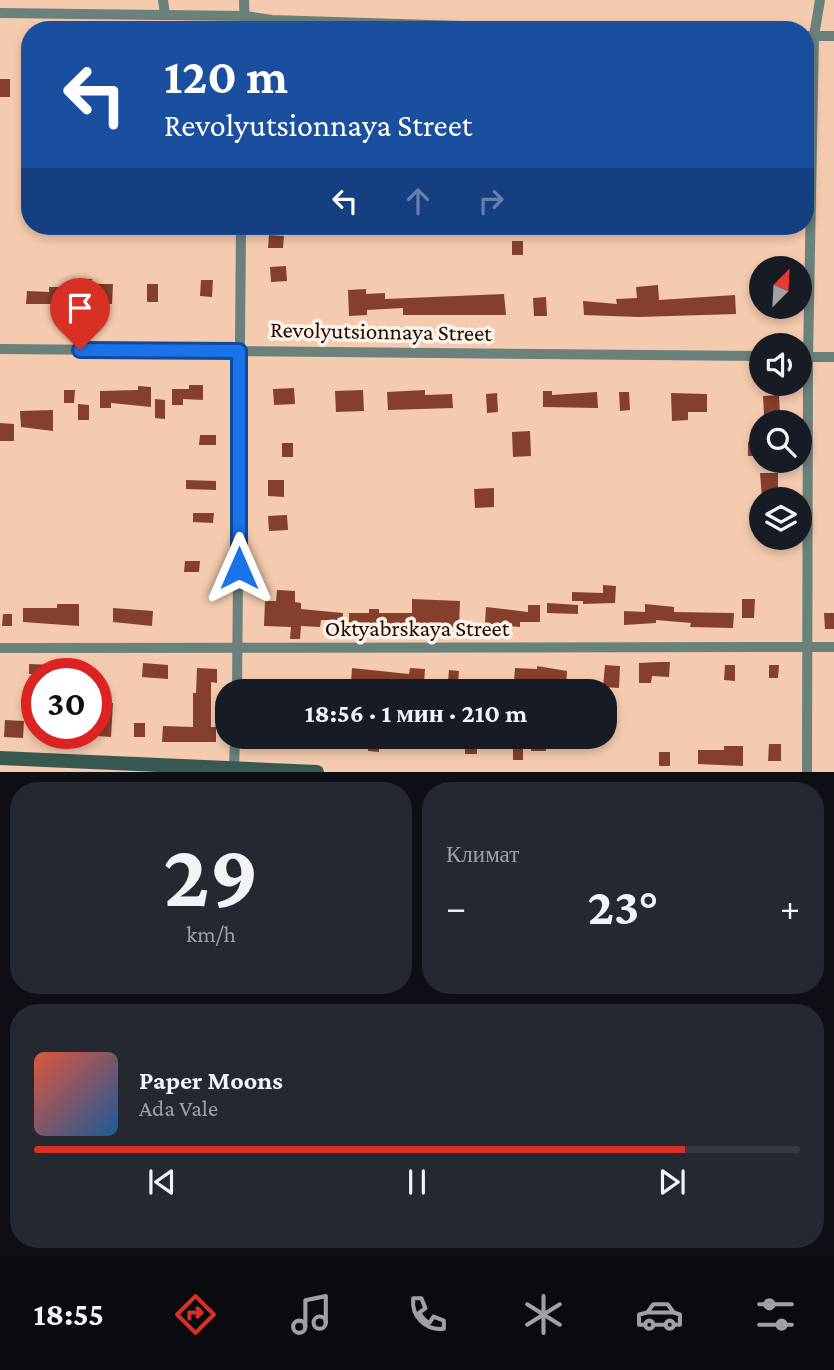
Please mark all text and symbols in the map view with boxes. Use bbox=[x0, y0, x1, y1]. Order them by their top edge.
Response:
icon: left bbox=[49, 49, 140, 140]
text: 120 m bbox=[164, 49, 288, 104]
text: Revolyutsionnaya Street bbox=[164, 107, 472, 143]
icon: left bbox=[326, 182, 364, 220]
icon: ahead bbox=[399, 182, 437, 220]
icon: right bbox=[472, 182, 510, 220]
north arrow bbox=[749, 256, 812, 318]
map controls bbox=[749, 256, 812, 550]
pin bbox=[50, 278, 110, 350]
icon: arrive bbox=[61, 289, 99, 327]
street label: Revolyutsionnaya Street bbox=[270, 316, 492, 346]
button: sound bbox=[749, 333, 812, 396]
button: search bbox=[749, 410, 812, 473]
button: layers bbox=[749, 487, 812, 550]
position arrow bbox=[202, 531, 276, 605]
street label: Oktyabrskaya Street bbox=[325, 615, 510, 641]
speed limit sign: 30 bbox=[21, 658, 112, 749]
text: 18:56 · 1 мин · 210 m bbox=[305, 699, 527, 728]
text: 29 bbox=[163, 824, 259, 926]
text: Климат bbox=[446, 841, 519, 867]
text: 23° bbox=[587, 877, 659, 935]
text: − bbox=[446, 886, 466, 928]
text: + bbox=[780, 886, 800, 928]
text: km/h bbox=[186, 921, 236, 947]
text: Paper Moons bbox=[139, 1066, 283, 1095]
text: Ada Vale bbox=[139, 1095, 218, 1121]
icon: previous bbox=[143, 1163, 181, 1201]
icon: pause bbox=[398, 1163, 436, 1201]
icon: next bbox=[653, 1163, 691, 1201]
icon: directions bbox=[171, 1290, 220, 1339]
icon: music bbox=[287, 1290, 336, 1339]
icon: phone bbox=[403, 1290, 452, 1339]
icon: climate bbox=[519, 1290, 568, 1339]
icon: car bbox=[635, 1290, 684, 1339]
icon: filters bbox=[751, 1290, 800, 1339]
text: 18:55 bbox=[34, 1296, 104, 1332]

